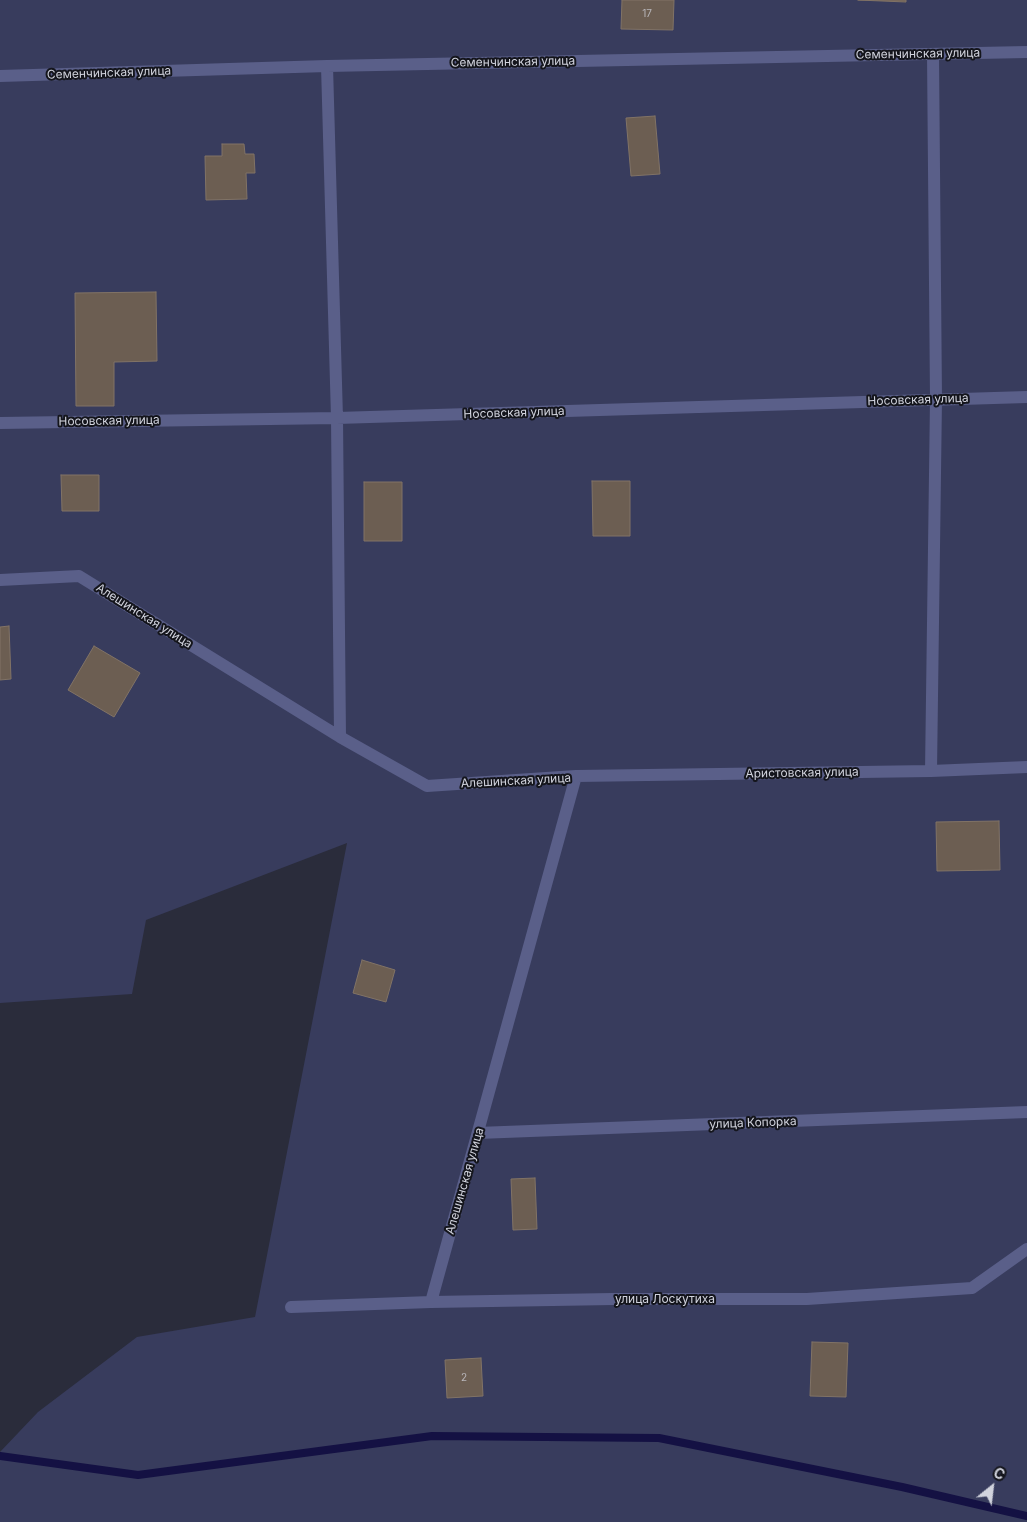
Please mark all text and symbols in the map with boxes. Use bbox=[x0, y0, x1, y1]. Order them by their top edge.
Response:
house number: 17 bbox=[642, 8, 652, 20]
street label: Семенчинская улица bbox=[856, 46, 980, 62]
street label: Семенчинская улица bbox=[451, 54, 575, 70]
street label: Семенчинская улица bbox=[47, 64, 171, 82]
street label: Носовская улица bbox=[867, 391, 969, 409]
street label: Носовская улица bbox=[463, 404, 565, 422]
street label: Носовская улица bbox=[58, 413, 160, 429]
street label: Алешинская улица bbox=[93, 581, 195, 651]
street label: Аристовская улица bbox=[745, 765, 859, 781]
street label: Алешинская улица bbox=[460, 771, 572, 791]
street label: улица Копорка bbox=[709, 1114, 797, 1132]
street label: Алешинская улица bbox=[443, 1126, 487, 1236]
street label: улица Лоскутиха bbox=[615, 1292, 715, 1306]
house number: 2 bbox=[461, 1372, 467, 1384]
north arrow bbox=[967, 1462, 1017, 1512]
text: С bbox=[991, 1463, 1008, 1483]

